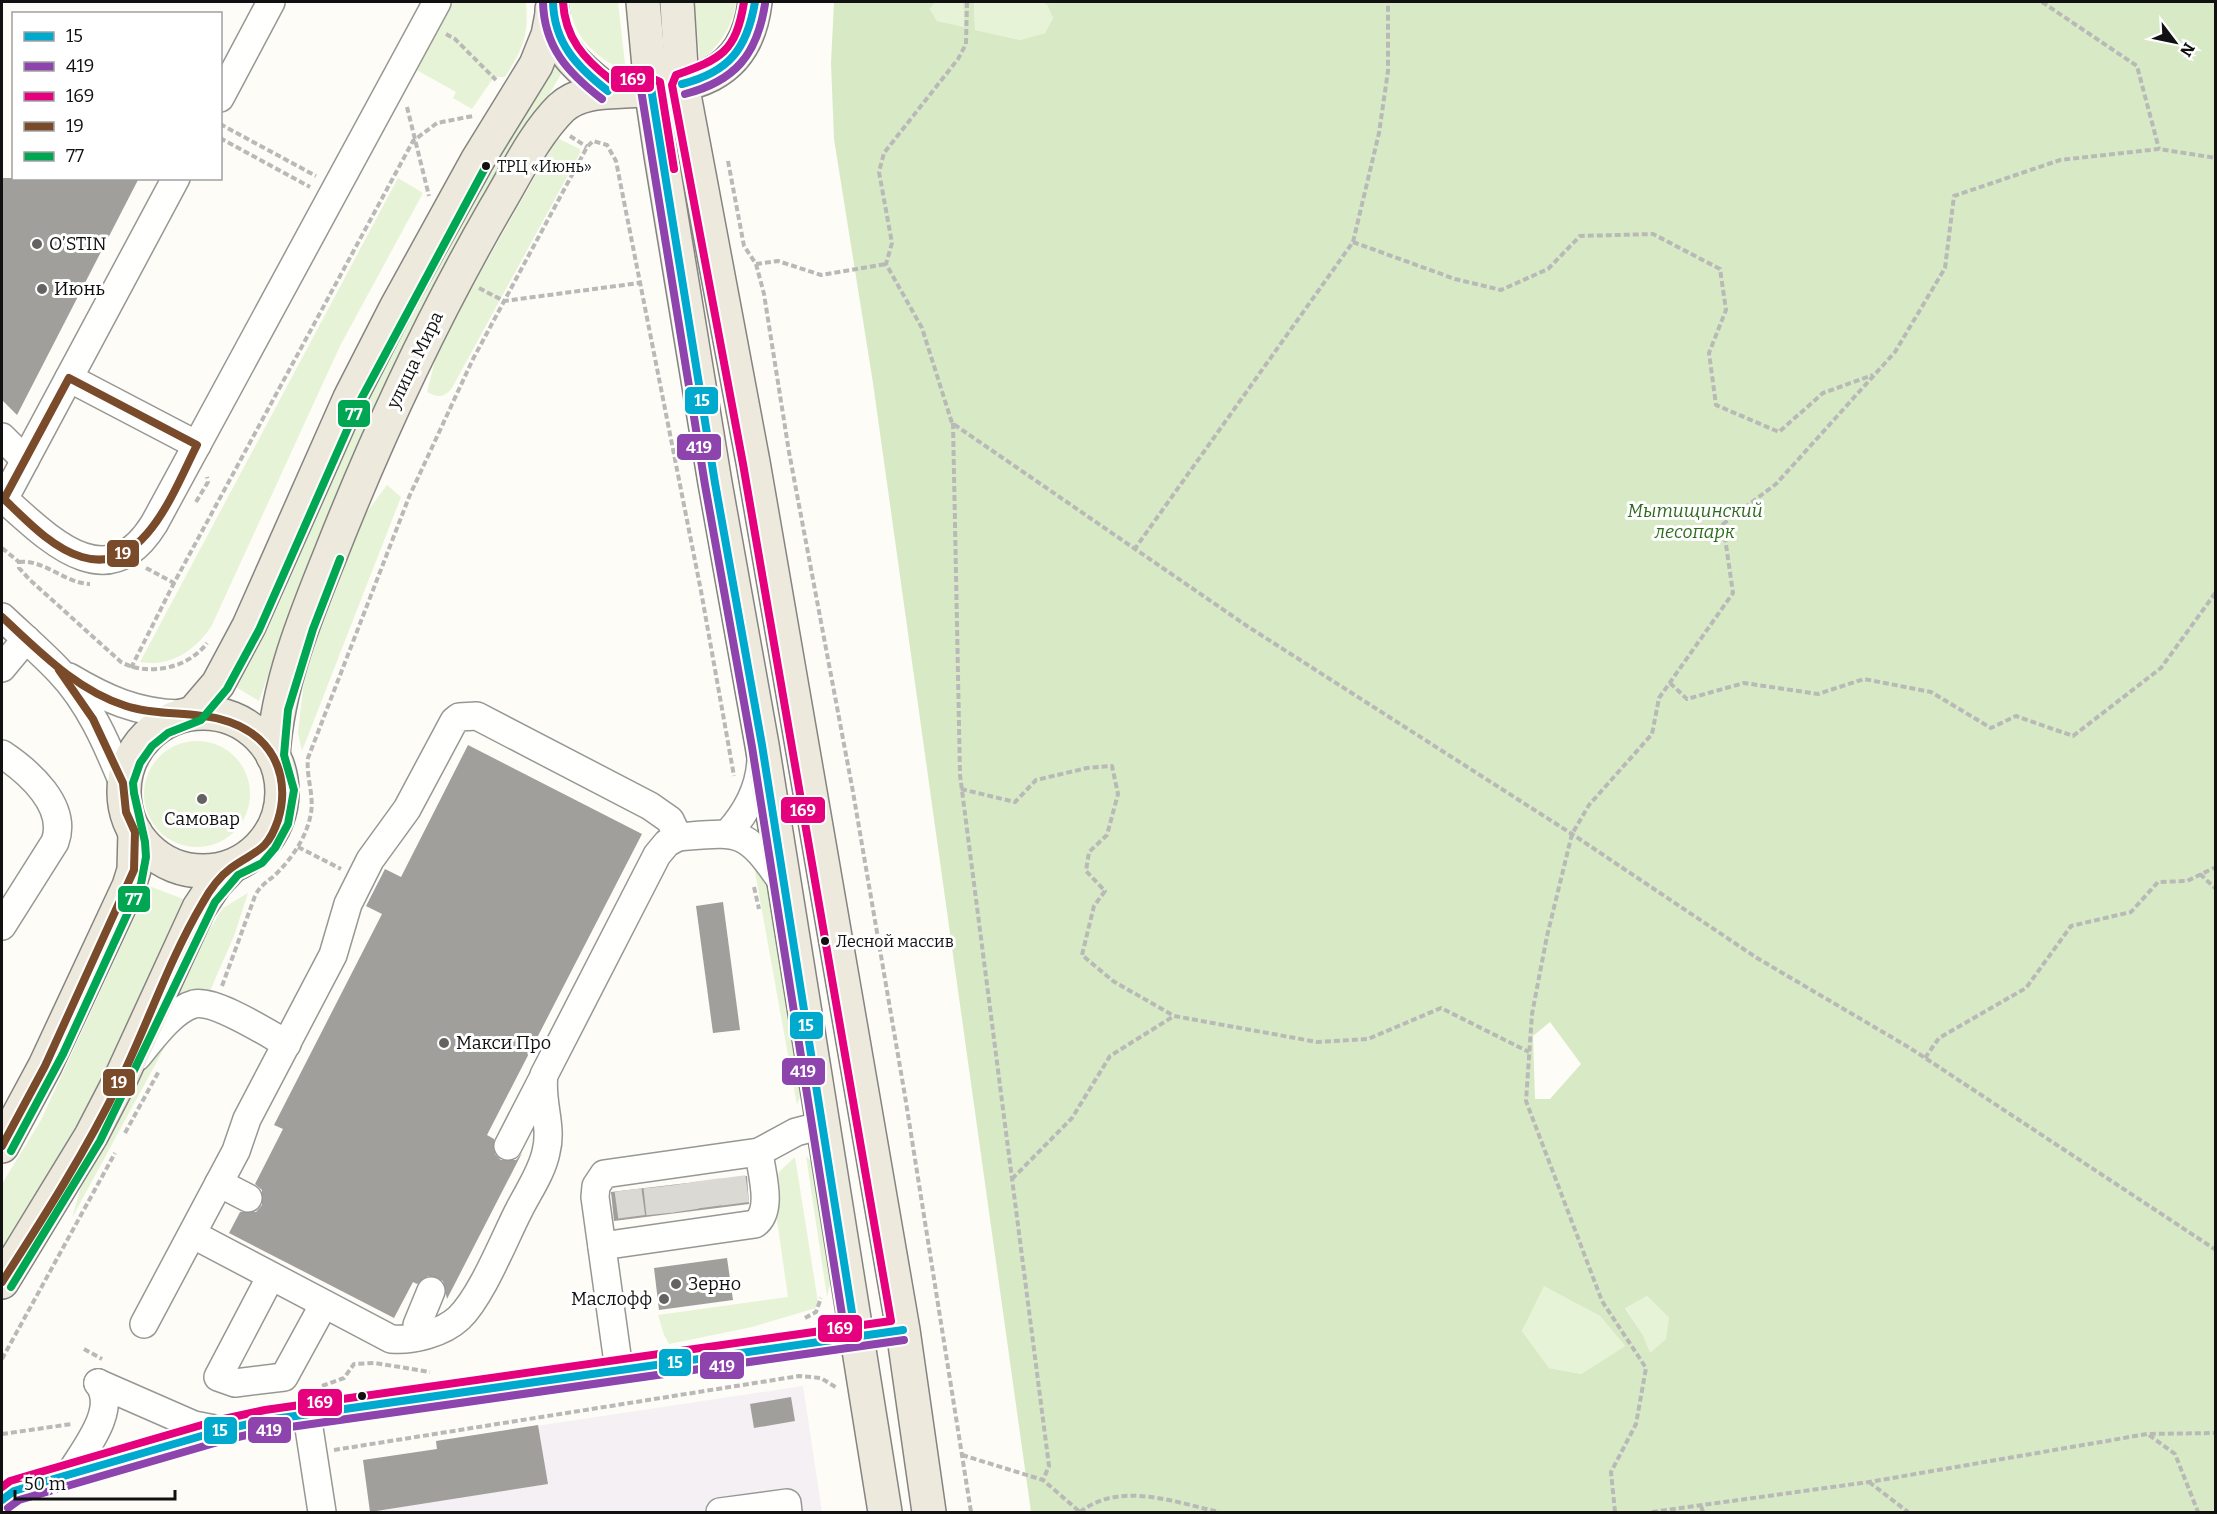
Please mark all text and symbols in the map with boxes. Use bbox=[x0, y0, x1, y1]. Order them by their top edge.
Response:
legend bbox=[12, 12, 222, 180]
north arrow bbox=[2145, 12, 2205, 72]
text: 15 bbox=[66, 25, 83, 47]
text: N bbox=[2176, 39, 2199, 60]
text: 419 bbox=[66, 55, 94, 77]
line badge: 169 bbox=[610, 65, 655, 93]
text: 169 bbox=[620, 70, 646, 89]
text: 169 bbox=[66, 85, 94, 107]
text: 19 bbox=[66, 115, 84, 137]
text: 77 bbox=[66, 145, 84, 167]
place label: ТРЦ «Июнь» bbox=[497, 157, 592, 176]
marker: ТРЦ «Июнь» bbox=[480, 160, 492, 172]
place label: O’STIN bbox=[49, 233, 107, 255]
marker: O’STIN bbox=[30, 237, 44, 251]
place label: Июнь bbox=[54, 278, 105, 300]
marker: Июнь bbox=[35, 282, 49, 296]
street label: улица Мира bbox=[382, 308, 448, 413]
line badge: 15 bbox=[684, 386, 719, 415]
text: 15 bbox=[694, 391, 710, 410]
line badge: 77 bbox=[337, 399, 371, 428]
text: 77 bbox=[345, 405, 363, 424]
line badge: 419 bbox=[676, 433, 722, 461]
text: 419 bbox=[686, 438, 712, 457]
park label: Мытищинский лесопарк bbox=[1627, 500, 1763, 543]
line badge: 19 bbox=[106, 539, 140, 568]
text: 19 bbox=[115, 544, 131, 563]
marker: Самовар bbox=[195, 792, 209, 806]
line badge: 169 bbox=[780, 796, 826, 824]
text: 169 bbox=[790, 801, 816, 820]
place label: Самовар bbox=[164, 808, 240, 830]
line badge: 77 bbox=[117, 885, 151, 913]
text: 77 bbox=[125, 890, 143, 909]
place label: Лесной массив bbox=[836, 932, 954, 951]
marker: Лесной массив bbox=[819, 935, 831, 947]
line badge: 15 bbox=[789, 1011, 824, 1040]
text: 15 bbox=[798, 1016, 814, 1035]
place label: Макси Про bbox=[456, 1032, 551, 1054]
marker: Макси Про bbox=[437, 1036, 451, 1050]
line badge: 419 bbox=[781, 1057, 826, 1086]
text: 419 bbox=[790, 1062, 816, 1081]
line badge: 19 bbox=[102, 1068, 136, 1097]
text: 19 bbox=[111, 1073, 127, 1092]
place label: Зерно bbox=[688, 1273, 741, 1295]
marker: Зерно bbox=[669, 1277, 683, 1291]
place label: Маслофф bbox=[571, 1288, 652, 1310]
marker: Маслофф bbox=[657, 1292, 671, 1306]
line badge: 169 bbox=[817, 1314, 863, 1343]
text: 169 bbox=[827, 1319, 853, 1338]
line badge: 15 bbox=[658, 1348, 692, 1377]
line badge: 419 bbox=[699, 1351, 745, 1380]
text: 15 bbox=[667, 1353, 683, 1372]
text: 419 bbox=[709, 1357, 735, 1376]
line badge: 169 bbox=[297, 1388, 343, 1417]
unlabelled marker bbox=[356, 1390, 368, 1402]
text: 169 bbox=[307, 1393, 333, 1412]
line badge: 15 bbox=[203, 1416, 238, 1445]
line badge: 419 bbox=[247, 1416, 292, 1444]
text: 15 bbox=[212, 1421, 228, 1440]
text: 419 bbox=[256, 1421, 282, 1440]
scale bar bbox=[15, 1463, 176, 1501]
text: 50 m bbox=[24, 1473, 66, 1495]

